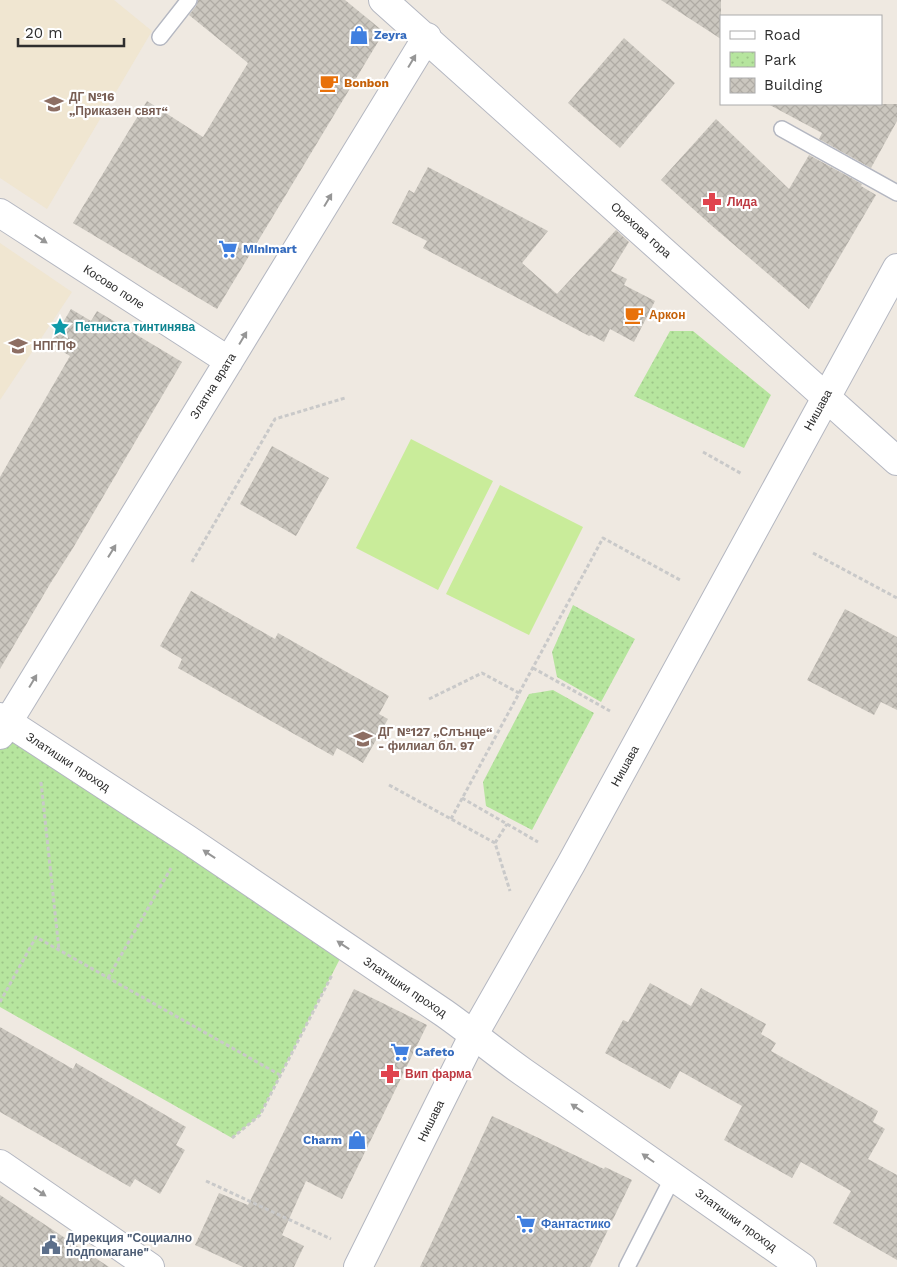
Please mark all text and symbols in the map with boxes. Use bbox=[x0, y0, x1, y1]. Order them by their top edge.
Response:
scale bar bbox=[18, 15, 124, 47]
legend bbox=[720, 15, 882, 105]
text: 20 m bbox=[25, 24, 63, 42]
shop icon: Zeyra bbox=[348, 24, 370, 46]
text: Road bbox=[764, 26, 801, 44]
place label: Zeyra bbox=[374, 28, 407, 42]
text: Park bbox=[764, 51, 797, 69]
one-way arrow bbox=[408, 54, 417, 67]
cafe icon: Bonbon bbox=[318, 72, 340, 94]
place label: Bonbon bbox=[344, 76, 389, 90]
text: Building bbox=[764, 76, 822, 94]
place label: ДГ №16 „Приказен свят“ bbox=[69, 90, 168, 118]
school or university icon: ДГ №16 „Приказен свят“ bbox=[43, 93, 65, 115]
pharmacy icon: Лида bbox=[701, 191, 723, 213]
one-way arrow bbox=[323, 193, 332, 206]
place label: Лида bbox=[727, 195, 757, 209]
street label: Орехова гора bbox=[608, 199, 674, 261]
one-way arrow bbox=[34, 235, 48, 244]
supermarket icon: Minimart bbox=[217, 238, 239, 260]
place label: Minimart bbox=[243, 242, 298, 256]
street label: Косово поле bbox=[81, 262, 147, 312]
cafe icon: Аркон bbox=[623, 304, 645, 326]
place label: Аркон bbox=[649, 308, 685, 322]
place icon: Петниста тинтинява bbox=[49, 316, 71, 338]
place label: Петниста тинтинява bbox=[75, 320, 196, 334]
one-way arrow bbox=[238, 332, 247, 345]
school or university icon: НПГПФ bbox=[7, 335, 29, 357]
place label: НПГПФ bbox=[33, 339, 76, 353]
street label: Златна врата bbox=[187, 350, 239, 422]
street label: Нишава bbox=[801, 387, 835, 433]
one-way arrow bbox=[107, 545, 117, 558]
one-way arrow bbox=[28, 674, 37, 687]
place label: ДГ №127 „Слънце“ - филиал бл. 97 bbox=[378, 725, 492, 753]
school or university icon: ДГ №127 „Слънце“ - филиал бл. 97 bbox=[352, 728, 374, 750]
street label: Златишки проход bbox=[23, 730, 113, 794]
street label: Нишава bbox=[608, 743, 642, 789]
one-way arrow bbox=[202, 849, 215, 859]
one-way arrow bbox=[336, 940, 350, 950]
street label: Златишки проход bbox=[361, 954, 449, 1020]
supermarket icon: Cafeto bbox=[389, 1041, 411, 1063]
place label: Cafeto bbox=[415, 1045, 454, 1059]
pharmacy icon: Вип фарма bbox=[379, 1063, 401, 1085]
place label: Вип фарма bbox=[405, 1067, 472, 1081]
street label: Нишава bbox=[415, 1098, 447, 1144]
one-way arrow bbox=[570, 1103, 584, 1113]
shop icon: Charm bbox=[346, 1129, 368, 1151]
place label: Charm bbox=[303, 1133, 342, 1147]
one-way arrow bbox=[642, 1153, 655, 1163]
street label: Златишки проход bbox=[692, 1186, 780, 1254]
one-way arrow bbox=[33, 1187, 47, 1197]
supermarket icon: Фантастико bbox=[515, 1213, 537, 1235]
place label: Фантастико bbox=[541, 1217, 611, 1231]
place label: Дирекция "Социално подпомагане" bbox=[66, 1231, 192, 1259]
public building icon: Дирекция "Социално подпомагане" bbox=[40, 1234, 62, 1256]

